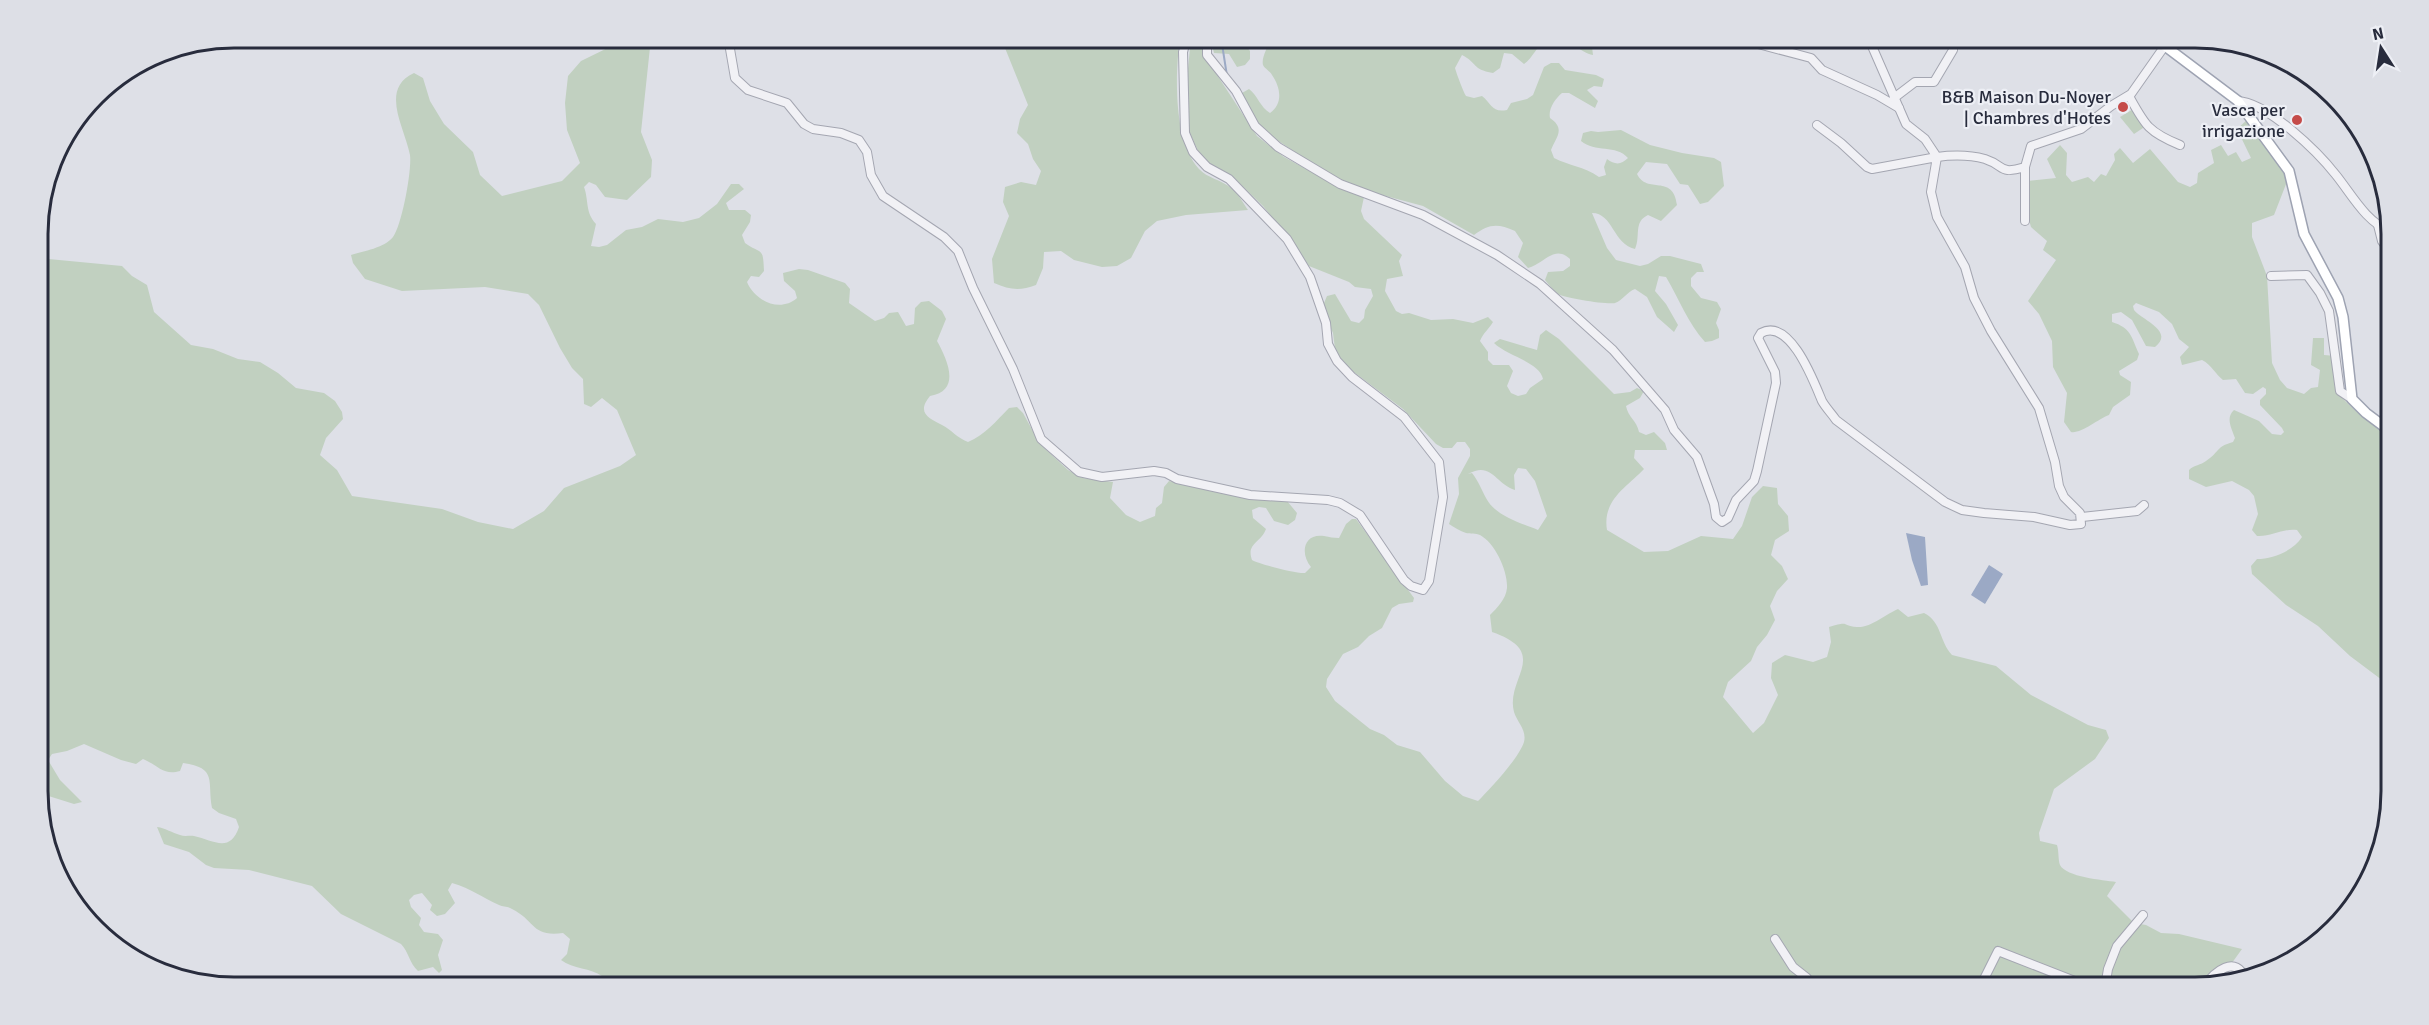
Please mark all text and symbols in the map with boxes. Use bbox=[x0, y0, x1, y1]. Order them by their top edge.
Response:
north arrow bbox=[2351, 18, 2411, 78]
text: N bbox=[2371, 23, 2386, 45]
place label: B&B Maison Du-Noyer | Chambres d'Hotes bbox=[1942, 86, 2111, 129]
place label: Vasca per irrigazione bbox=[2202, 99, 2285, 142]
marker: B&B Maison Du-Noyer | Chambres d'Hotes bbox=[2116, 100, 2130, 114]
marker: Vasca per irrigazione bbox=[2290, 113, 2304, 127]

